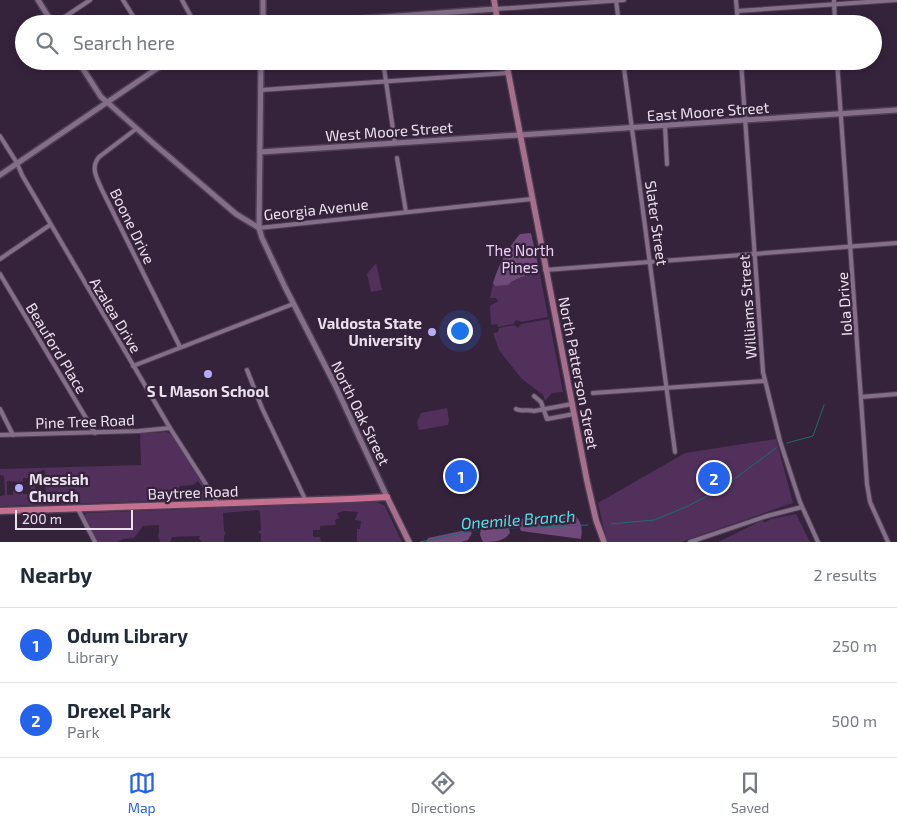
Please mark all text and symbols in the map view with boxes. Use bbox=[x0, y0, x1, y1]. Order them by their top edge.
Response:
search box bbox=[15, 15, 882, 70]
icon: search bbox=[33, 29, 61, 57]
text: Search here bbox=[73, 31, 175, 54]
street label: East Moore Street bbox=[646, 98, 770, 124]
street label: West Moore Street bbox=[325, 118, 454, 144]
street label: Slater Street bbox=[642, 179, 672, 267]
street label: Boone Drive bbox=[107, 185, 159, 267]
street label: Georgia Avenue bbox=[263, 195, 369, 223]
park label: The North Pines bbox=[486, 241, 554, 276]
street label: Williams Street bbox=[734, 254, 760, 360]
street label: Iola Drive bbox=[833, 271, 855, 337]
street label: Azalea Drive bbox=[86, 274, 146, 356]
street label: North Patterson Street bbox=[555, 295, 603, 451]
street label: Beauford Place bbox=[23, 299, 91, 397]
place label: Valdosta State University bbox=[318, 314, 422, 350]
your location bbox=[447, 318, 473, 344]
marker: Valdosta State University bbox=[426, 326, 438, 338]
street label: North Oak Street bbox=[328, 358, 394, 468]
marker: S L Mason School bbox=[202, 368, 214, 380]
place label: S L Mason School bbox=[147, 382, 269, 400]
street label: Pine Tree Road bbox=[35, 410, 135, 432]
pin: 1 bbox=[445, 457, 477, 495]
pin: 2 bbox=[698, 459, 730, 497]
place label: Messiah Church bbox=[29, 470, 89, 505]
street label: Baytree Road bbox=[147, 481, 239, 503]
marker: Messiah Church bbox=[13, 482, 25, 494]
water label: Onemile Branch bbox=[460, 506, 576, 532]
scale bar bbox=[15, 507, 132, 530]
text: 200 m bbox=[22, 510, 62, 527]
text: Nearby bbox=[20, 562, 92, 587]
text: 2 results bbox=[814, 565, 877, 584]
text: Odum Library bbox=[67, 624, 188, 647]
text: 1 bbox=[33, 636, 39, 655]
text: 250 m bbox=[832, 636, 877, 655]
text: Library bbox=[67, 647, 118, 666]
text: Drexel Park bbox=[67, 699, 171, 722]
text: 2 bbox=[31, 711, 41, 730]
text: 500 m bbox=[832, 711, 877, 730]
text: Park bbox=[67, 722, 100, 741]
tab: Map bbox=[128, 769, 156, 816]
tab: Directions bbox=[411, 769, 476, 816]
tab: Saved bbox=[731, 769, 769, 816]

